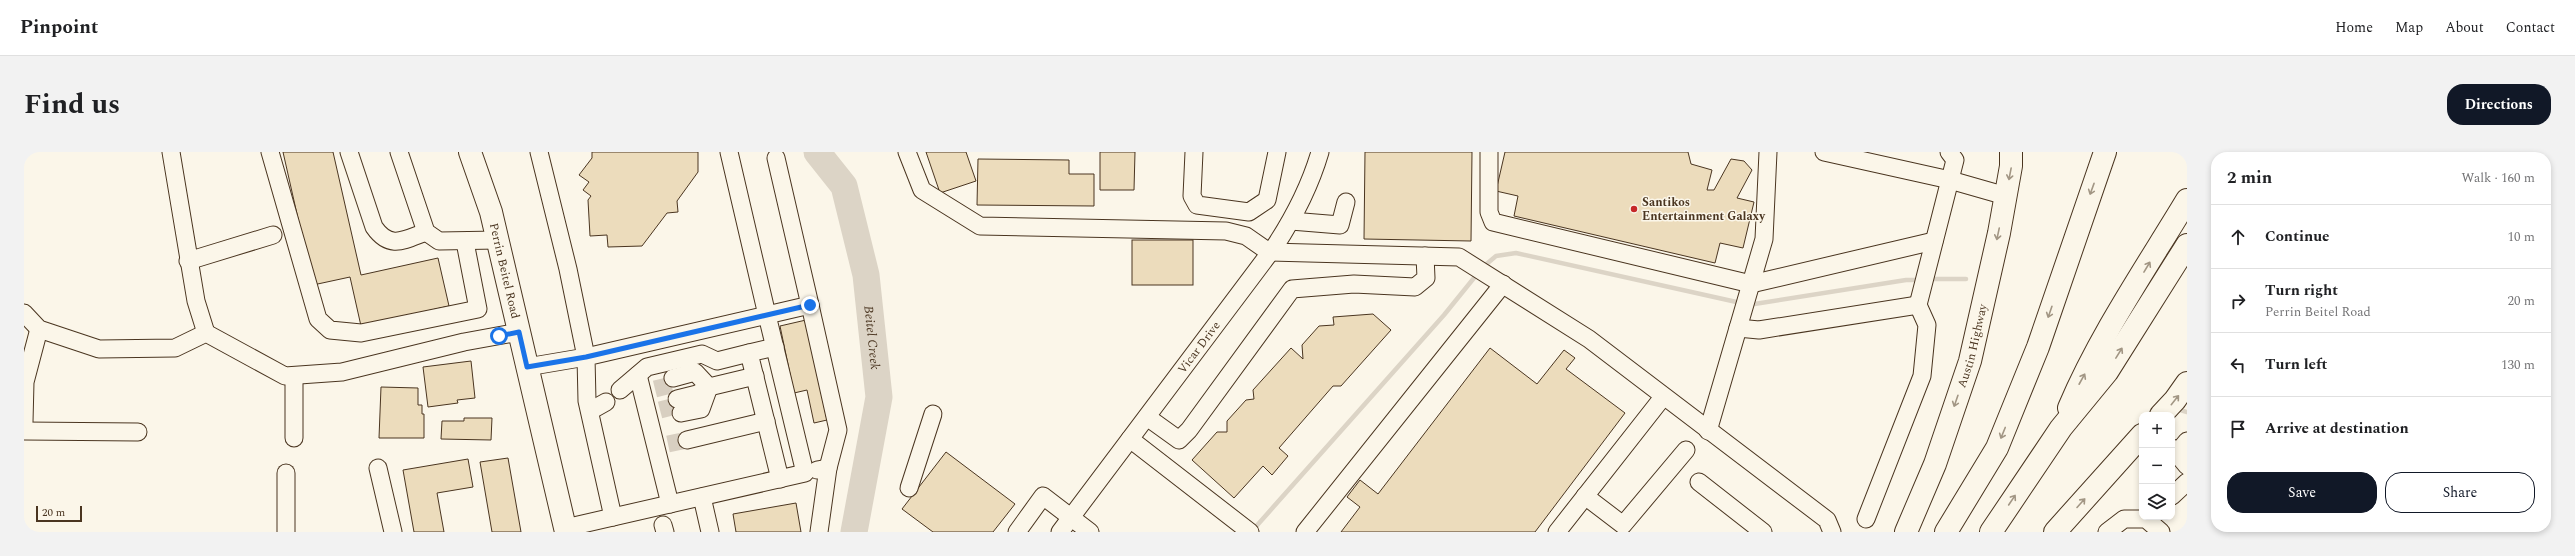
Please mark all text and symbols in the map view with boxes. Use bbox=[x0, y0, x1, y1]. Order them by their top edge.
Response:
text: Pinpoint bbox=[20, 13, 98, 42]
text: Home bbox=[2335, 17, 2373, 38]
text: Map bbox=[2395, 17, 2423, 38]
text: About bbox=[2445, 17, 2484, 38]
text: Contact bbox=[2506, 17, 2555, 38]
text: Find us bbox=[24, 83, 120, 126]
button: Directions bbox=[2447, 84, 2551, 125]
text: 2 min bbox=[2227, 165, 2272, 191]
one-way arrow bbox=[2005, 167, 2013, 180]
text: Walk · 160 m bbox=[2461, 168, 2535, 188]
one-way arrow bbox=[2088, 182, 2095, 195]
place label: Santikos Entertainment Galaxy bbox=[1642, 193, 1766, 226]
marker: Santikos Entertainment Galaxy bbox=[1629, 204, 1639, 214]
street label: Perrin Beitel Road bbox=[484, 221, 525, 321]
text: Continue bbox=[2265, 225, 2330, 248]
icon: ahead bbox=[2227, 226, 2249, 248]
one-way arrow bbox=[1994, 227, 2002, 240]
text: 10 m bbox=[2508, 227, 2535, 247]
one-way arrow bbox=[2143, 262, 2151, 273]
text: Turn right bbox=[2265, 279, 2338, 302]
icon: right bbox=[2227, 290, 2249, 312]
text: 20 m bbox=[2508, 291, 2535, 311]
route end bbox=[801, 296, 819, 314]
street label: Austin Highway bbox=[1953, 301, 1993, 390]
text: Perrin Beitel Road bbox=[2265, 302, 2371, 322]
water label: Beitel Creek bbox=[858, 305, 885, 371]
one-way arrow bbox=[2045, 305, 2053, 317]
street label: Vicar Drive bbox=[1173, 317, 1225, 378]
route start bbox=[490, 327, 508, 345]
one-way arrow bbox=[2115, 348, 2123, 359]
text: Turn left bbox=[2265, 353, 2327, 376]
icon: left bbox=[2227, 354, 2249, 376]
text: 130 m bbox=[2501, 355, 2535, 375]
one-way arrow bbox=[2079, 373, 2086, 385]
one-way arrow bbox=[1952, 394, 1960, 406]
one-way arrow bbox=[2171, 394, 2179, 405]
map controls bbox=[2139, 412, 2175, 520]
button: + bbox=[2139, 412, 2175, 448]
text: Arrive at destination bbox=[2265, 417, 2409, 440]
icon: arrive bbox=[2227, 418, 2249, 440]
one-way arrow bbox=[1998, 426, 2006, 438]
button: − bbox=[2139, 448, 2175, 484]
button: Save bbox=[2227, 472, 2377, 513]
button: Share bbox=[2385, 472, 2535, 513]
button: layers bbox=[2139, 484, 2175, 520]
one-way arrow bbox=[2008, 494, 2016, 505]
one-way arrow bbox=[2076, 498, 2085, 508]
scale bar bbox=[36, 504, 82, 523]
text: 20 m bbox=[42, 504, 65, 521]

